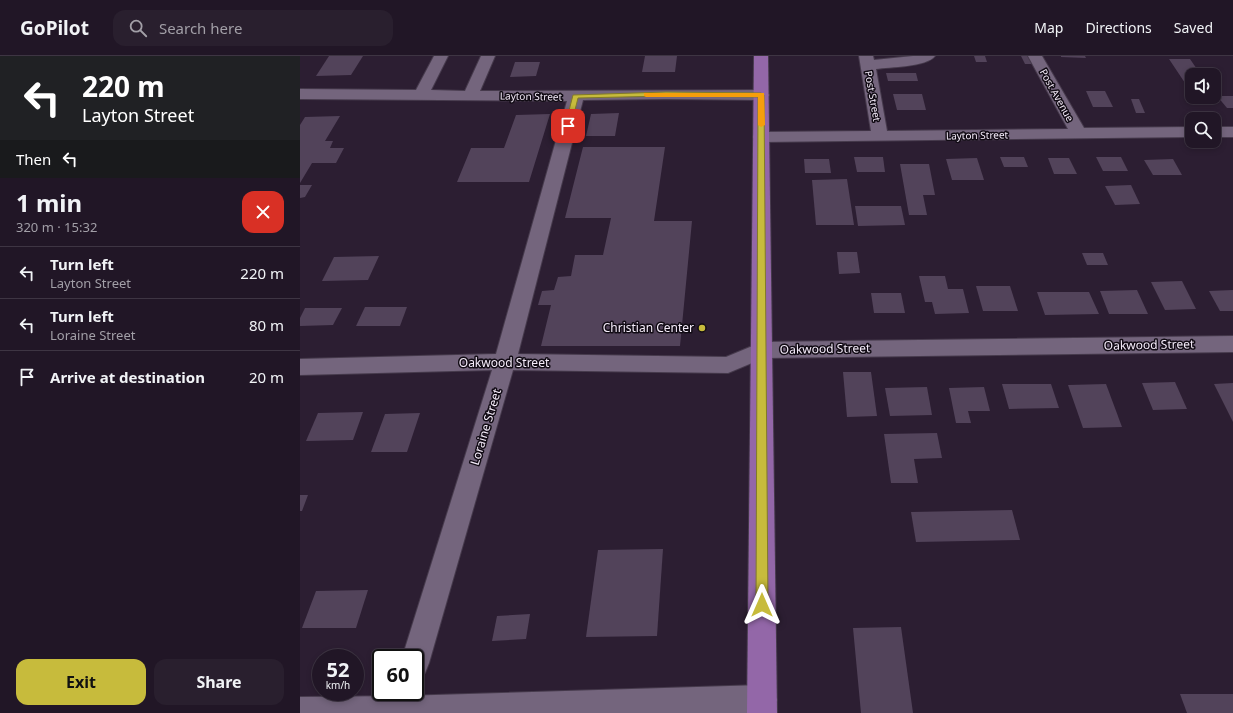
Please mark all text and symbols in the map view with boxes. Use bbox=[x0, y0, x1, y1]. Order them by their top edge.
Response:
search box bbox=[113, 10, 393, 46]
text: GoPilot bbox=[20, 15, 89, 41]
icon: search bbox=[127, 17, 149, 39]
text: Search here bbox=[159, 18, 242, 38]
text: Map bbox=[1034, 18, 1063, 37]
text: Directions bbox=[1085, 18, 1152, 37]
text: Saved bbox=[1174, 18, 1213, 37]
street label: Post Avenue bbox=[1037, 66, 1077, 124]
text: 220 m bbox=[82, 67, 165, 105]
map controls bbox=[1185, 68, 1221, 148]
button: sound bbox=[1185, 68, 1221, 104]
street label: Post Street bbox=[862, 70, 884, 123]
icon: left bbox=[16, 72, 68, 124]
street label: Layton Street bbox=[500, 88, 563, 104]
text: Layton Street bbox=[82, 103, 194, 127]
pin bbox=[551, 109, 585, 143]
button: search bbox=[1185, 112, 1221, 148]
icon: arrive bbox=[557, 115, 579, 137]
street label: Layton Street bbox=[946, 127, 1009, 143]
icon: left bbox=[59, 148, 81, 170]
text: Then bbox=[16, 149, 51, 169]
text: 1 min bbox=[16, 186, 82, 219]
button: close bbox=[242, 191, 284, 233]
text: 320 m · 15:32 bbox=[16, 218, 97, 236]
text: Turn left bbox=[50, 254, 114, 274]
icon: left bbox=[16, 262, 38, 284]
text: 220 m bbox=[240, 263, 284, 283]
text: Layton Street bbox=[50, 274, 131, 292]
text: Turn left bbox=[50, 306, 114, 326]
icon: left bbox=[16, 314, 38, 336]
text: 80 m bbox=[249, 315, 284, 335]
place label: Christian Center bbox=[603, 319, 694, 336]
marker: Christian Center bbox=[697, 323, 707, 333]
text: Loraine Street bbox=[50, 326, 135, 344]
street label: Oakwood Street bbox=[1104, 335, 1195, 354]
street label: Oakwood Street bbox=[780, 339, 871, 358]
street label: Oakwood Street bbox=[459, 354, 550, 371]
icon: arrive bbox=[16, 366, 38, 388]
text: Arrive at destination bbox=[50, 367, 205, 387]
text: 20 m bbox=[249, 367, 284, 387]
street label: Loraine Street bbox=[466, 386, 505, 467]
position arrow bbox=[741, 584, 783, 626]
speed limit sign: 60 bbox=[372, 649, 424, 701]
text: 52 bbox=[327, 656, 349, 683]
button: Exit bbox=[16, 659, 146, 705]
button: Share bbox=[154, 659, 284, 705]
text: km/h bbox=[326, 678, 350, 692]

